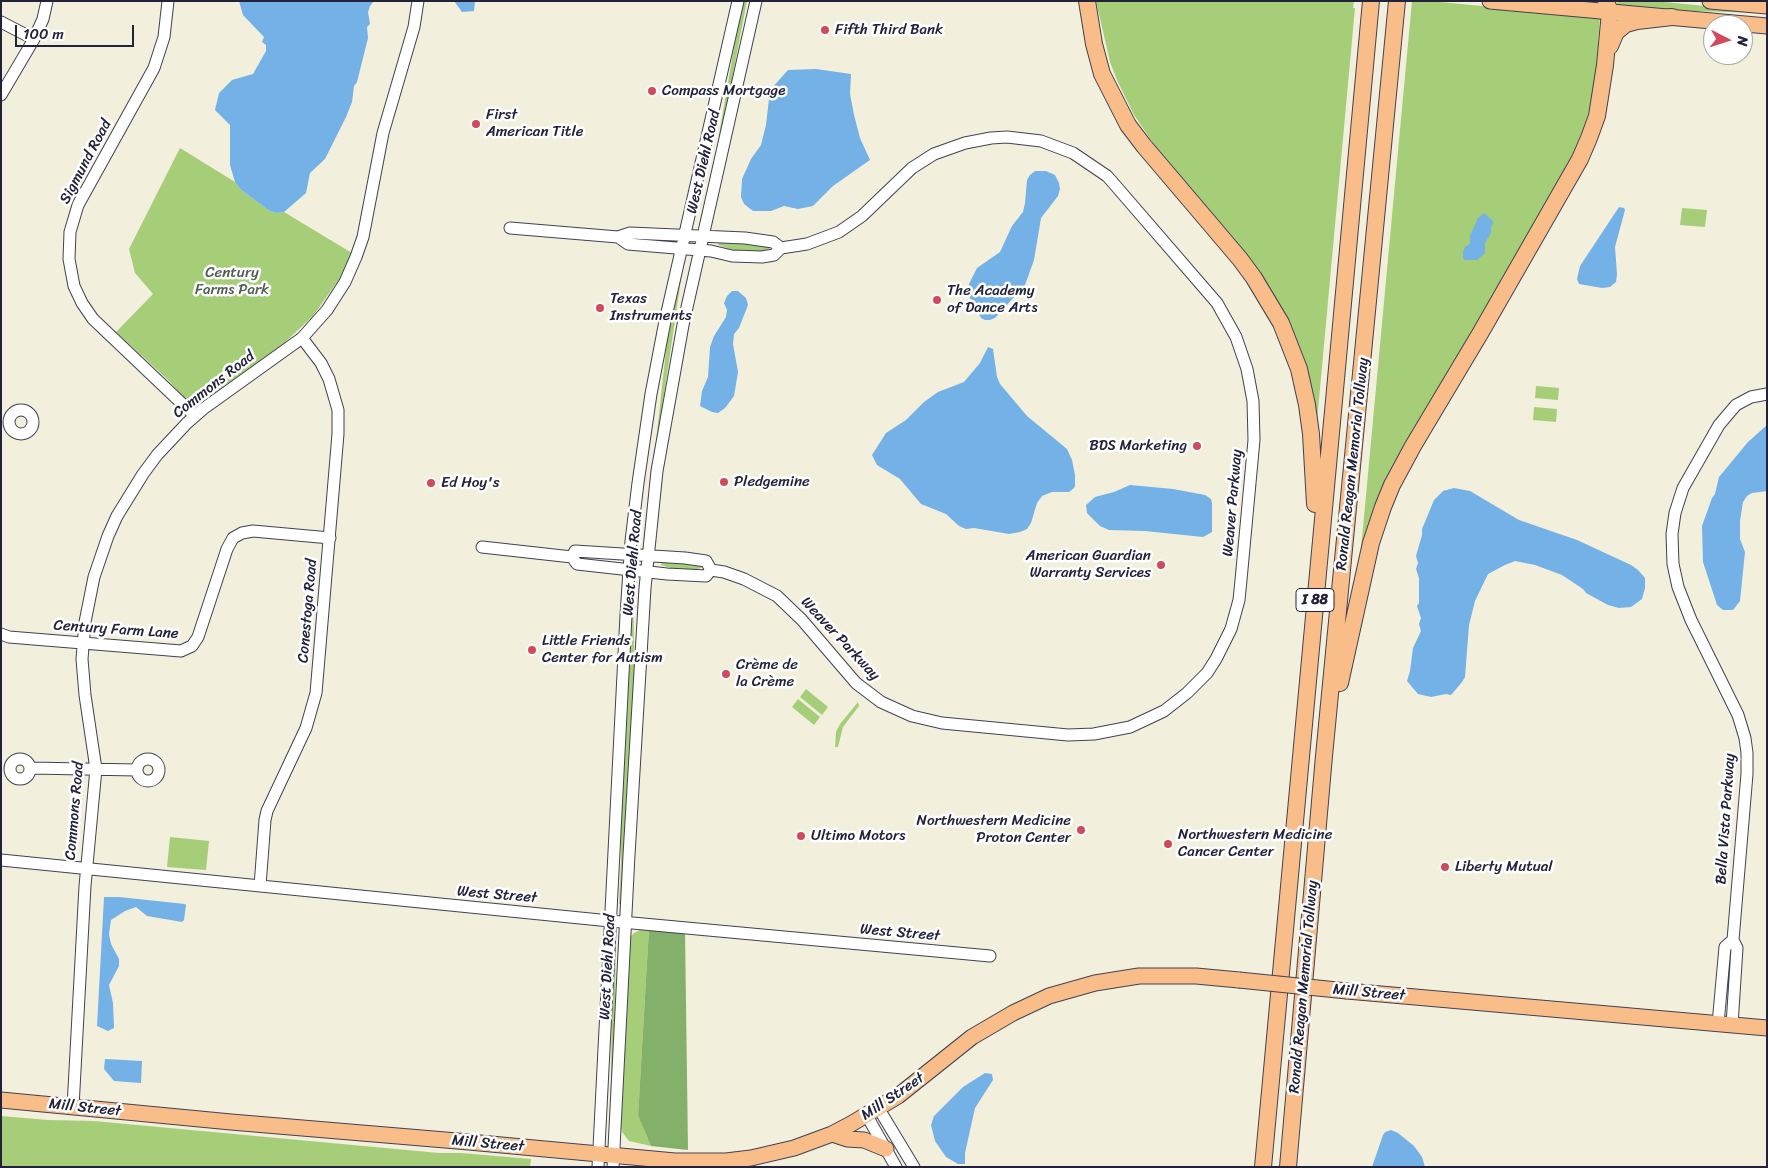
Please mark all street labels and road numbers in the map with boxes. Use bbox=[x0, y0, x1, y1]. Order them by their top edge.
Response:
street label: West Diehl Road bbox=[683, 109, 725, 215]
street label: Sigmund Road bbox=[56, 117, 116, 207]
street label: Commons Road bbox=[170, 348, 258, 422]
street label: Ronald Reagan Memorial Tollway bbox=[1333, 357, 1373, 571]
street label: Weaver Parkway bbox=[1219, 449, 1247, 557]
street label: West Diehl Road bbox=[619, 510, 647, 616]
street label: Conestoga Road bbox=[294, 558, 322, 664]
road number: I 88 bbox=[1296, 588, 1334, 612]
street label: Weaver Parkway bbox=[797, 594, 883, 684]
street label: Century Farm Lane bbox=[53, 617, 179, 643]
street label: Bella Vista Parkway bbox=[1712, 753, 1740, 885]
street label: Commons Road bbox=[62, 761, 88, 861]
street label: Ronald Reagan Memorial Tollway bbox=[1286, 880, 1322, 1094]
street label: West Street bbox=[456, 883, 538, 907]
street label: West Diehl Road bbox=[596, 914, 620, 1020]
street label: West Street bbox=[859, 921, 941, 945]
street label: Mill Street bbox=[1332, 981, 1406, 1005]
street label: Mill Street bbox=[858, 1069, 928, 1125]
street label: Mill Street bbox=[48, 1095, 122, 1121]
street label: Mill Street bbox=[451, 1132, 525, 1156]

